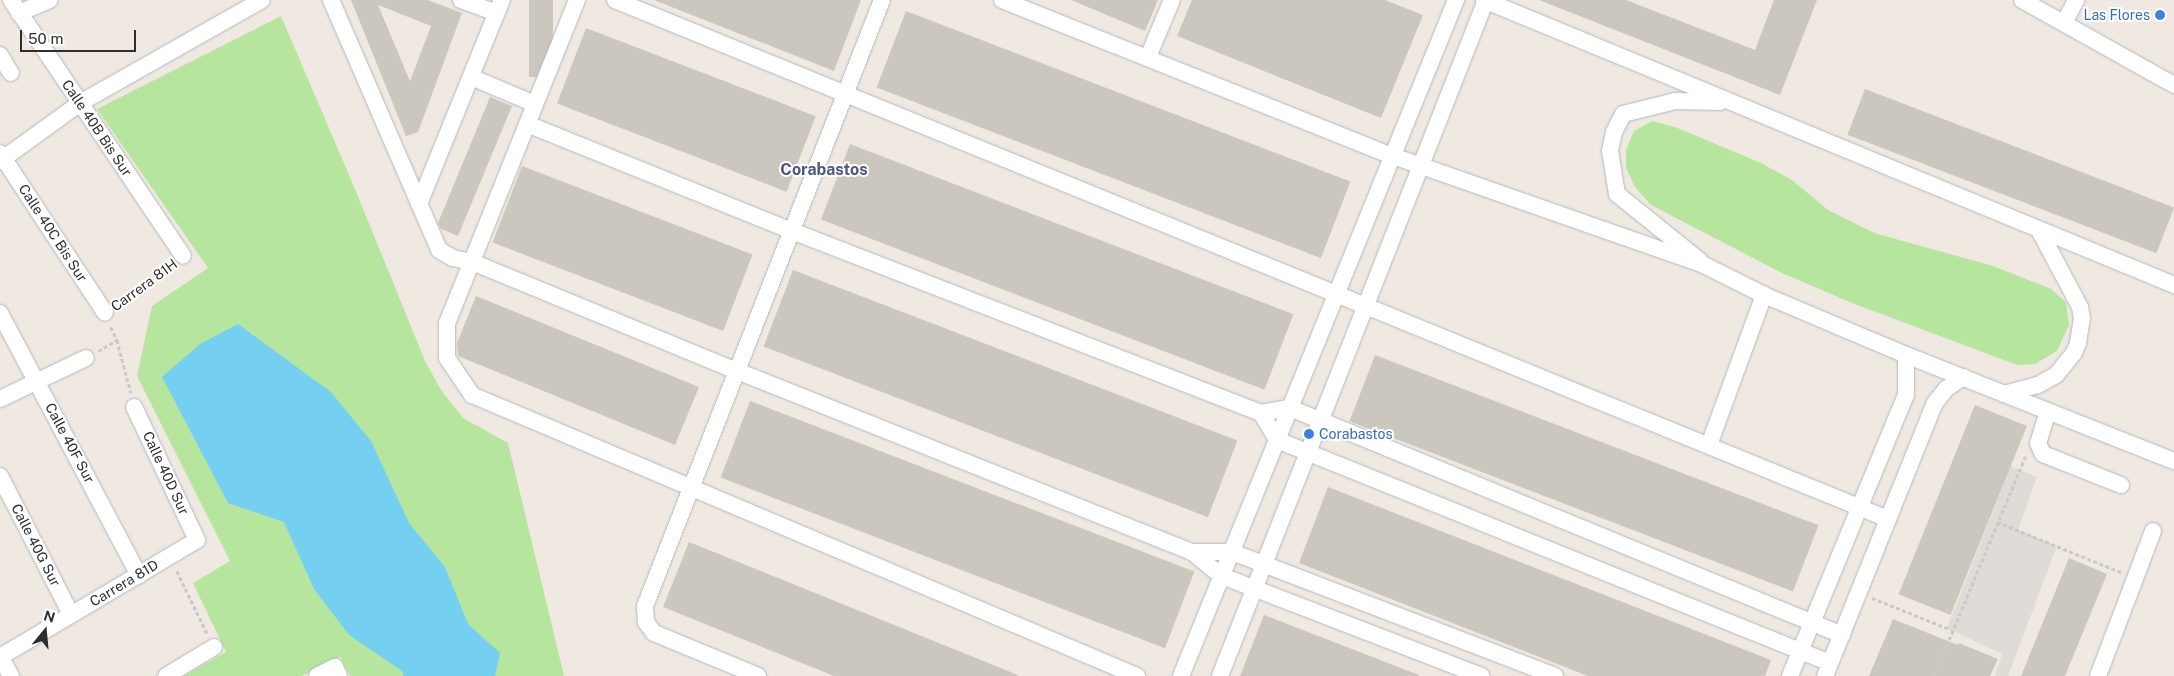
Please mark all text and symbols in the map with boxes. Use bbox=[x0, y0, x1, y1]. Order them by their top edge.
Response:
place label: Las Flores bbox=[2084, 7, 2150, 23]
marker: Las Flores bbox=[2154, 9, 2166, 21]
scale bar bbox=[22, 20, 139, 52]
text: 50 m bbox=[28, 30, 63, 47]
street label: Calle 40B Bis Sur bbox=[58, 76, 136, 180]
district label: Corabastos bbox=[780, 160, 868, 180]
street label: Calle 40C Bis Sur bbox=[15, 181, 91, 285]
street label: Carrera 81H bbox=[108, 255, 180, 315]
street label: Calle 40F Sur bbox=[42, 400, 98, 486]
place label: Corabastos bbox=[1319, 426, 1393, 442]
marker: Corabastos bbox=[1303, 428, 1315, 440]
street label: Calle 40D Sur bbox=[139, 429, 193, 517]
street label: Calle 40G Sur bbox=[8, 501, 64, 589]
street label: Carrera 81D bbox=[87, 556, 161, 610]
north arrow bbox=[20, 606, 70, 656]
text: N bbox=[42, 607, 57, 626]

